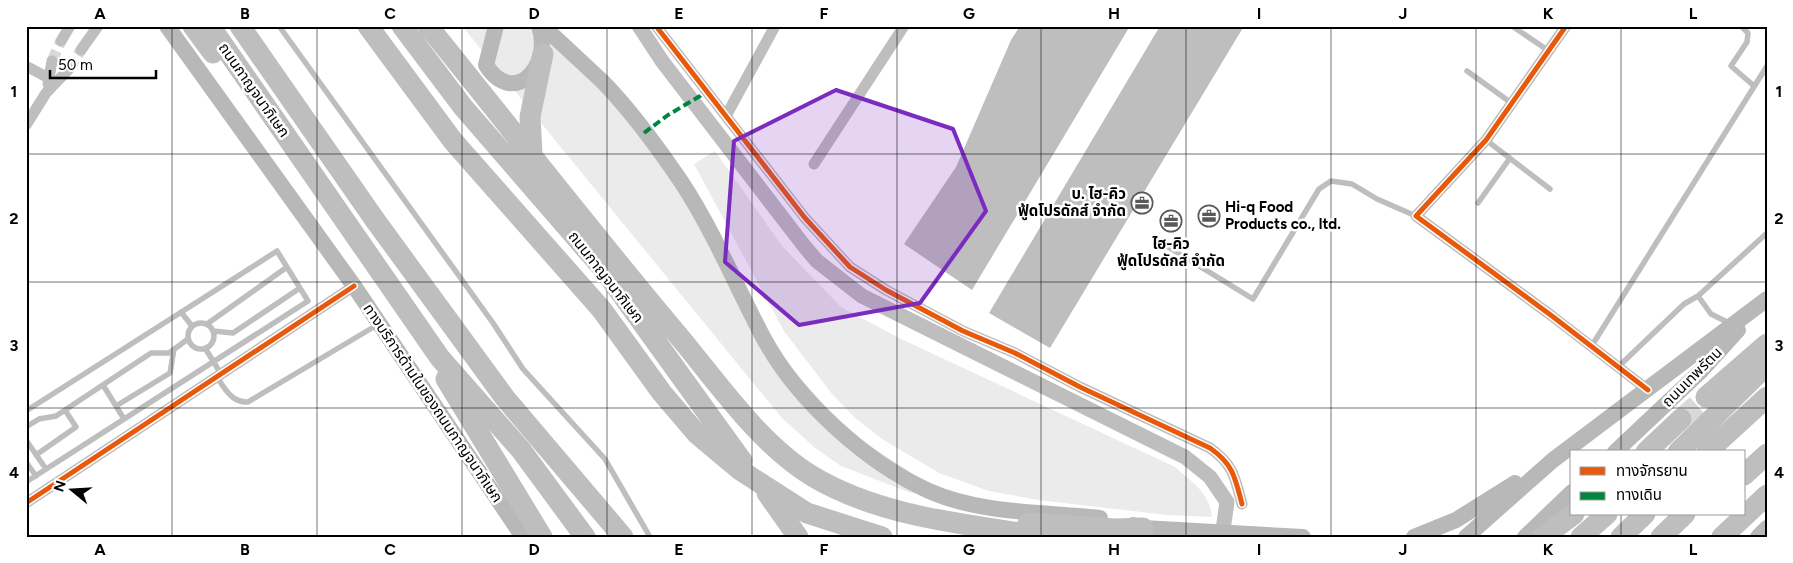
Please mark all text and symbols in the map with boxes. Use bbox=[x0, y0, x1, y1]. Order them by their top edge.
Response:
text: A bbox=[94, 4, 106, 23]
text: B bbox=[240, 4, 250, 23]
text: C bbox=[384, 4, 396, 23]
text: D bbox=[528, 4, 540, 23]
text: E bbox=[674, 4, 684, 23]
text: F bbox=[820, 4, 829, 23]
text: G bbox=[963, 4, 975, 23]
text: H bbox=[1108, 4, 1120, 23]
text: I bbox=[1257, 4, 1261, 23]
text: J bbox=[1399, 4, 1407, 23]
text: K bbox=[1543, 4, 1554, 23]
text: L bbox=[1689, 4, 1698, 23]
street label: ถนนกาญจนาภิเษก bbox=[215, 39, 293, 141]
scale bar bbox=[50, 48, 156, 80]
text: 50 m bbox=[58, 56, 93, 74]
text: 1 bbox=[11, 82, 17, 101]
text: 1 bbox=[1776, 82, 1782, 101]
place label: บ. ไฮ-คิว ฟู้ดโปรดักส์ จำกัด bbox=[1018, 185, 1126, 221]
office icon: บ. ไฮ-คิว ฟู้ดโปรดักส์ จำกัด bbox=[1130, 191, 1154, 215]
place label: Hi-q Food Products co., ltd. bbox=[1225, 198, 1341, 233]
office icon: Hi-q Food Products co., ltd. bbox=[1197, 204, 1221, 228]
text: 2 bbox=[9, 209, 19, 228]
office icon: ไฮ-คิว ฟู้ดโปรดักส์ จำกัด bbox=[1159, 209, 1183, 233]
text: 2 bbox=[1774, 209, 1784, 228]
street label: ถนนกาญจนาภิเษก bbox=[565, 228, 647, 326]
place label: ไฮ-คิว ฟู้ดโปรดักส์ จำกัด bbox=[1117, 235, 1225, 271]
street label: ทางบริการด้านในของถนนกาญจนาภิเษก bbox=[359, 300, 507, 506]
text: 3 bbox=[10, 336, 19, 355]
text: 3 bbox=[1775, 336, 1784, 355]
street label: ถนนเทพรัตน bbox=[1658, 343, 1726, 411]
legend bbox=[1570, 450, 1746, 516]
text: ทางจักรยาน bbox=[1616, 462, 1688, 480]
text: 4 bbox=[9, 463, 19, 482]
text: 4 bbox=[1774, 463, 1784, 482]
north arrow bbox=[48, 466, 98, 516]
text: N bbox=[50, 478, 70, 494]
text: ทางเดิน bbox=[1616, 486, 1662, 504]
text: A bbox=[94, 540, 106, 559]
text: B bbox=[240, 540, 250, 559]
text: C bbox=[384, 540, 396, 559]
text: D bbox=[528, 540, 540, 559]
text: E bbox=[674, 540, 684, 559]
text: F bbox=[820, 540, 829, 559]
text: G bbox=[963, 540, 975, 559]
text: H bbox=[1108, 540, 1120, 559]
text: I bbox=[1257, 540, 1261, 559]
text: J bbox=[1399, 540, 1407, 559]
text: K bbox=[1543, 540, 1554, 559]
text: L bbox=[1689, 540, 1698, 559]

